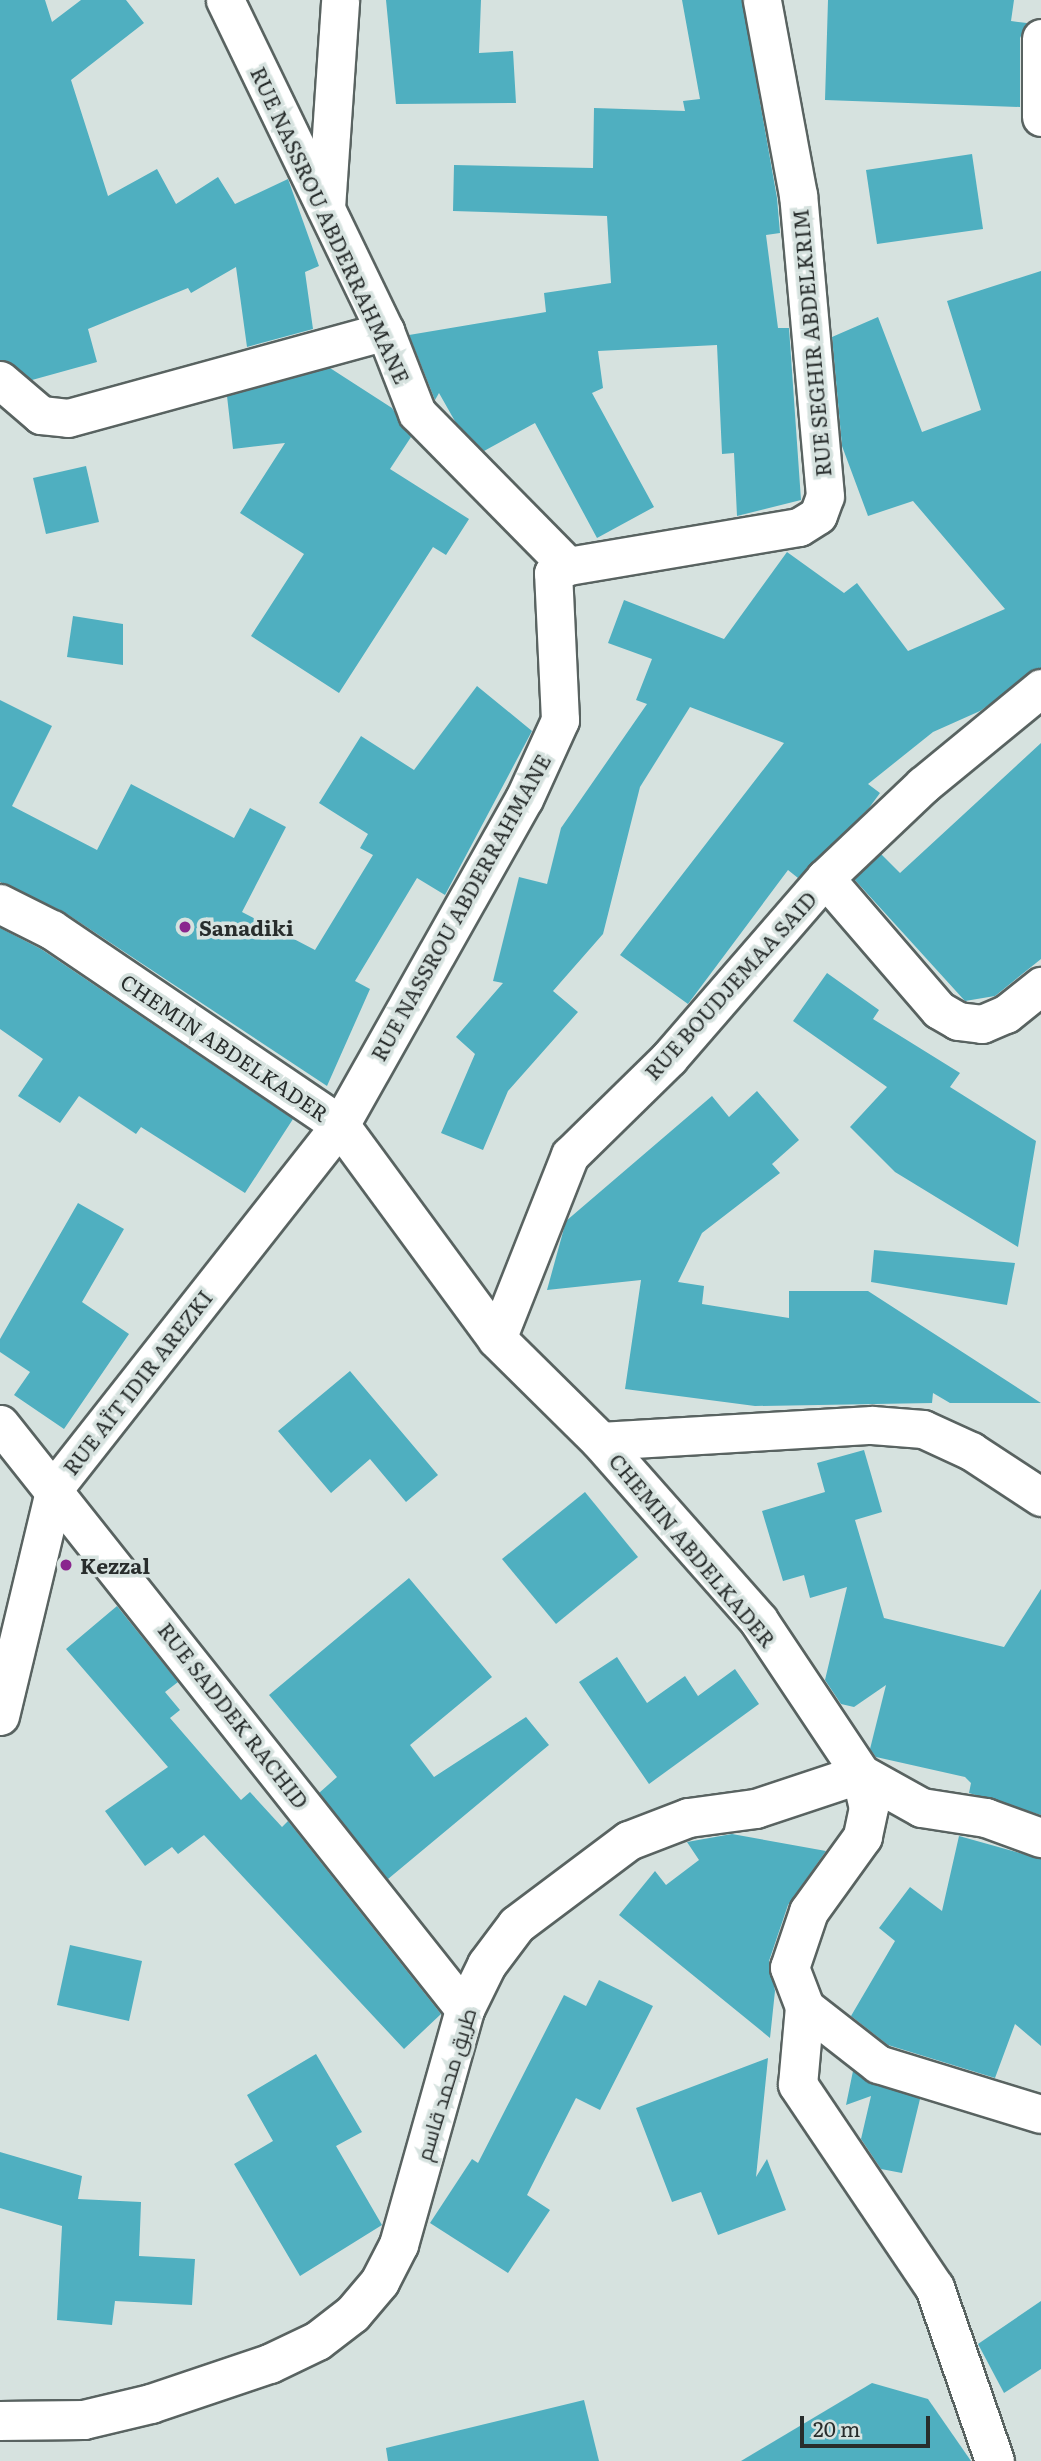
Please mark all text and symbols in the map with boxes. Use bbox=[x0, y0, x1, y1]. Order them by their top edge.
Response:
street label: RUE NASSROU ABDERRAHMANE bbox=[246, 62, 416, 388]
street label: RUE SEGHIR ABDELKRIM bbox=[787, 208, 835, 478]
street label: RUE NASSROU ABDERRAHMANE bbox=[365, 749, 555, 1065]
street label: RUE BOUDJEMAA SAID bbox=[639, 886, 821, 1084]
place label: Sanadiki bbox=[199, 914, 294, 940]
marker: Sanadiki bbox=[177, 919, 193, 935]
street label: CHEMIN ABDELKADER bbox=[116, 968, 334, 1126]
street label: RUE AÏT IDIR AREZKI bbox=[57, 1285, 217, 1479]
street label: CHEMIN ABDELKADER bbox=[605, 1448, 781, 1652]
place label: Kezzal bbox=[80, 1552, 150, 1578]
marker: Kezzal bbox=[58, 1557, 74, 1573]
street label: RUE SADDEK RACHID bbox=[154, 1617, 314, 1813]
street label: طريق محمد قاسم bbox=[410, 2005, 480, 2163]
scale bar bbox=[803, 2402, 932, 2446]
text: 20 m bbox=[813, 2412, 860, 2443]

